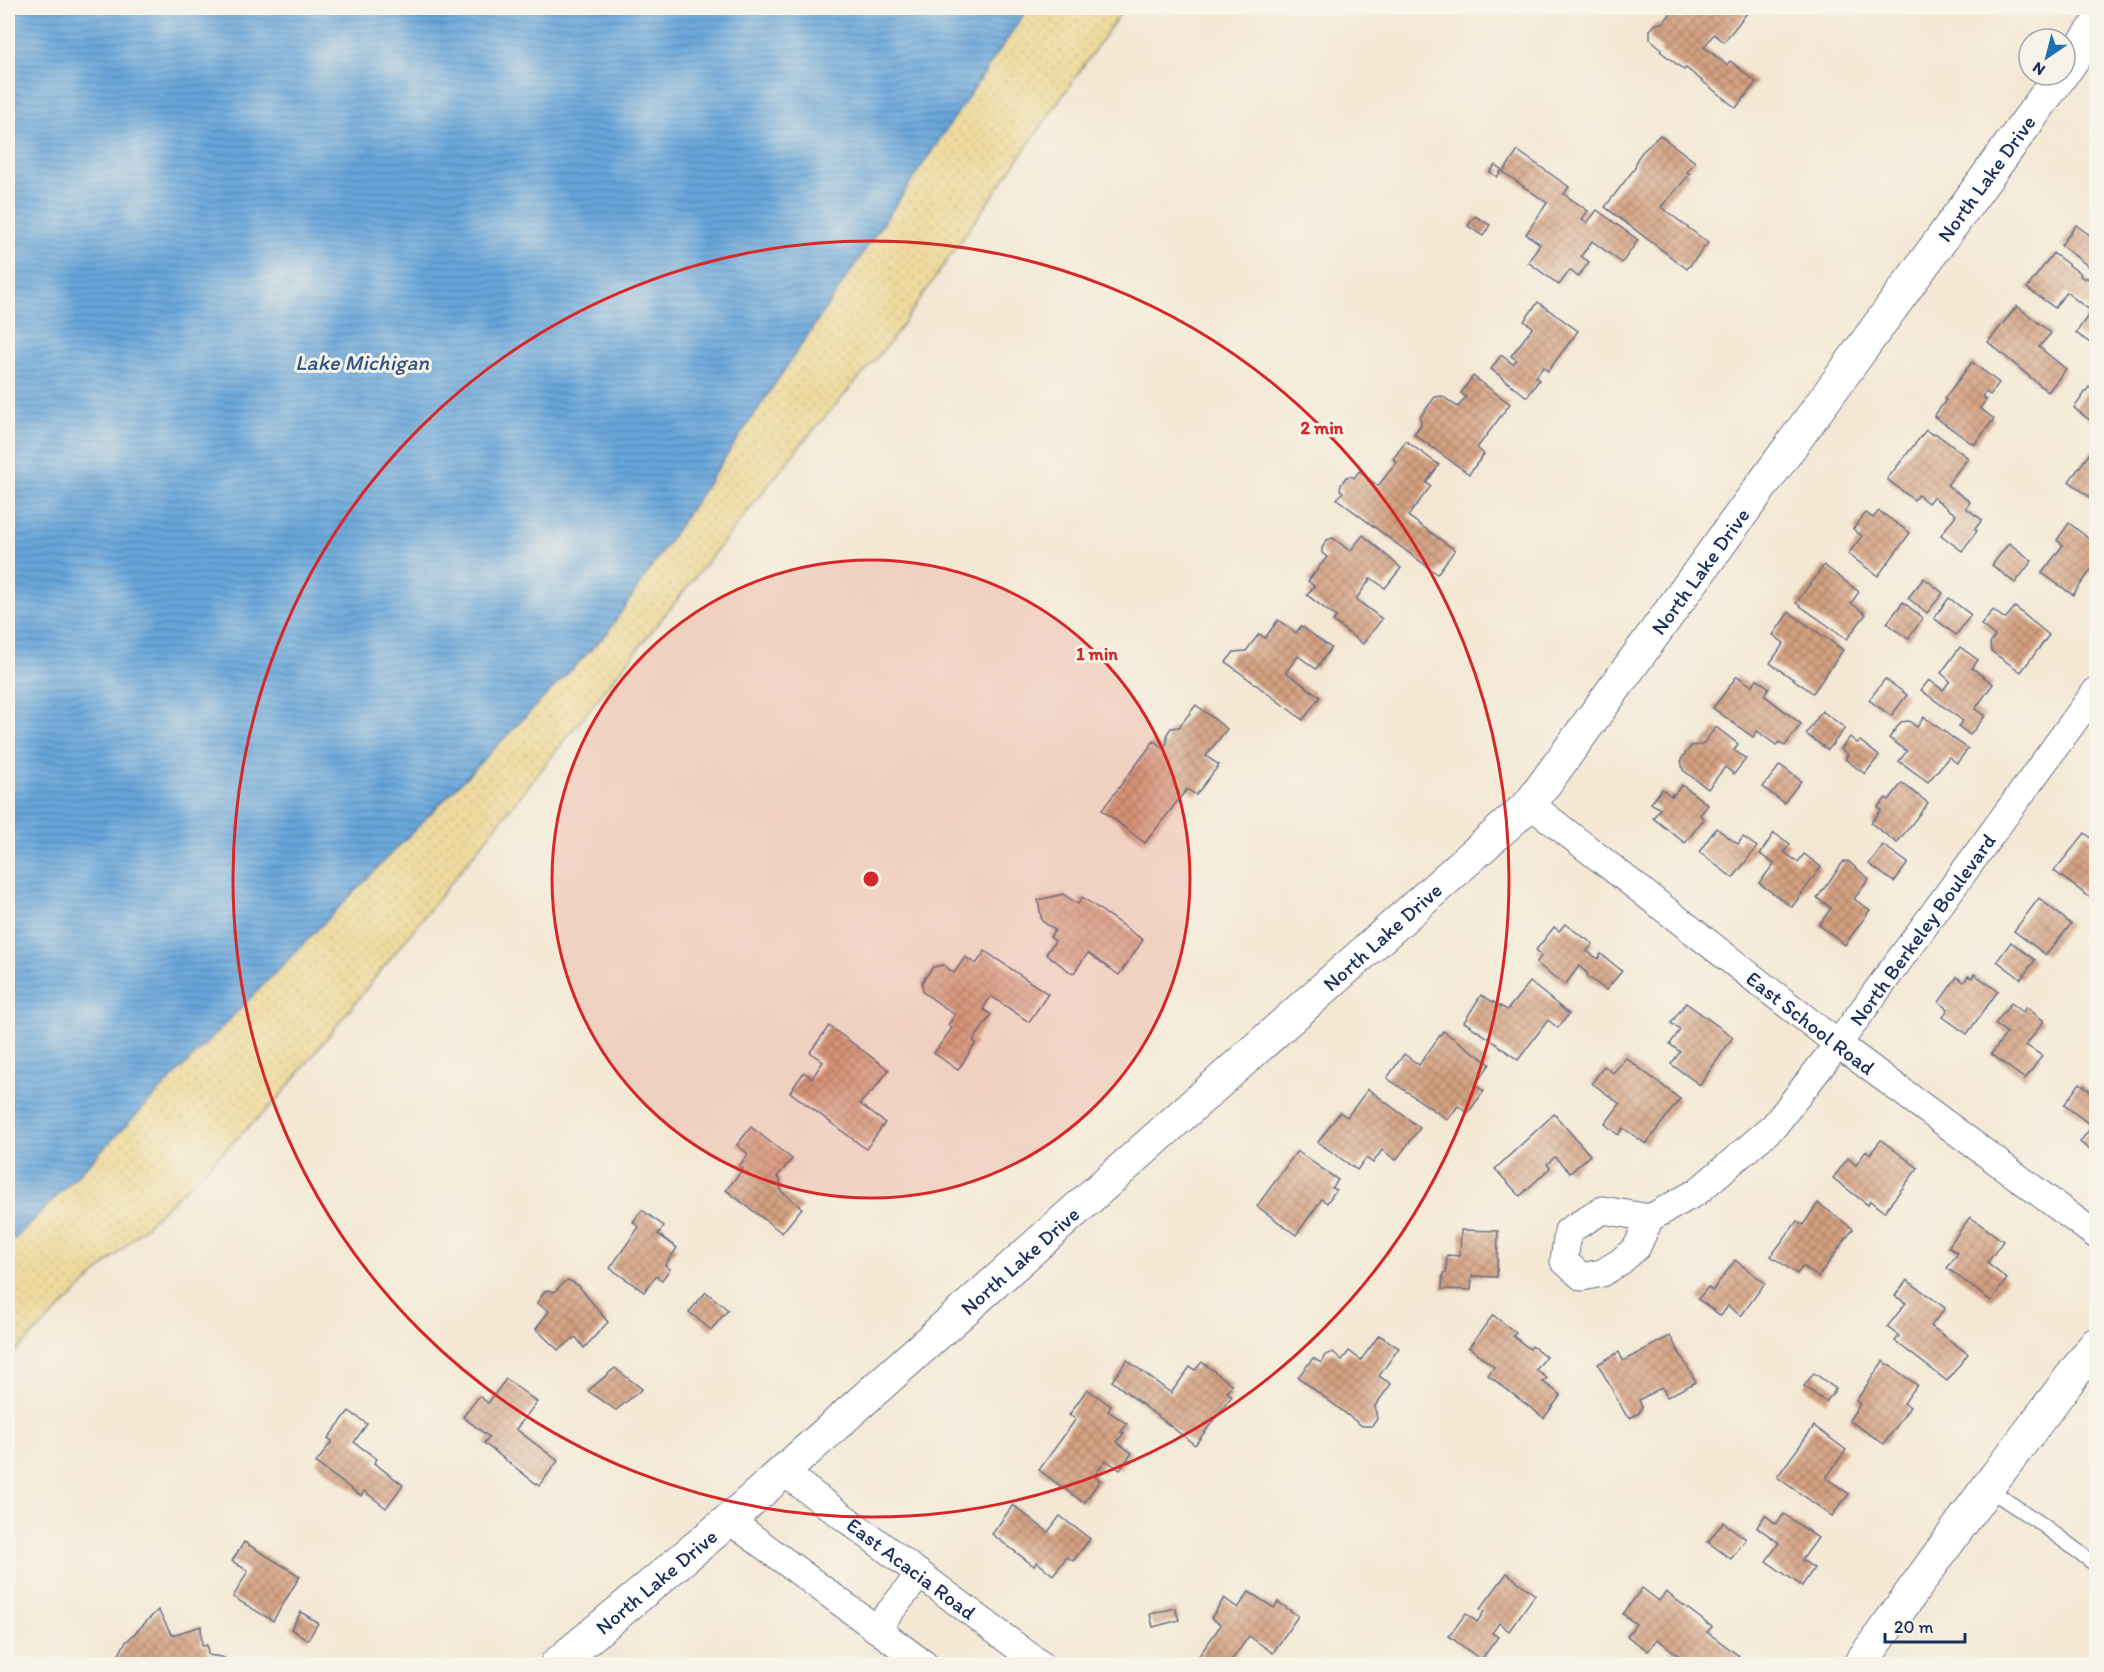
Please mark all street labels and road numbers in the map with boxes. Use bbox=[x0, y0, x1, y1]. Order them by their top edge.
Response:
street label: North Lake Drive bbox=[1931, 110, 2040, 246]
street label: North Lake Drive bbox=[1645, 503, 1754, 639]
street label: North Berkeley Boulevard bbox=[1843, 828, 2000, 1030]
street label: North Lake Drive bbox=[1317, 877, 1446, 996]
street label: East School Road bbox=[1742, 965, 1881, 1080]
street label: North Lake Drive bbox=[955, 1201, 1084, 1320]
street label: East Acacia Road bbox=[842, 1512, 982, 1625]
street label: North Lake Drive bbox=[590, 1523, 722, 1639]

